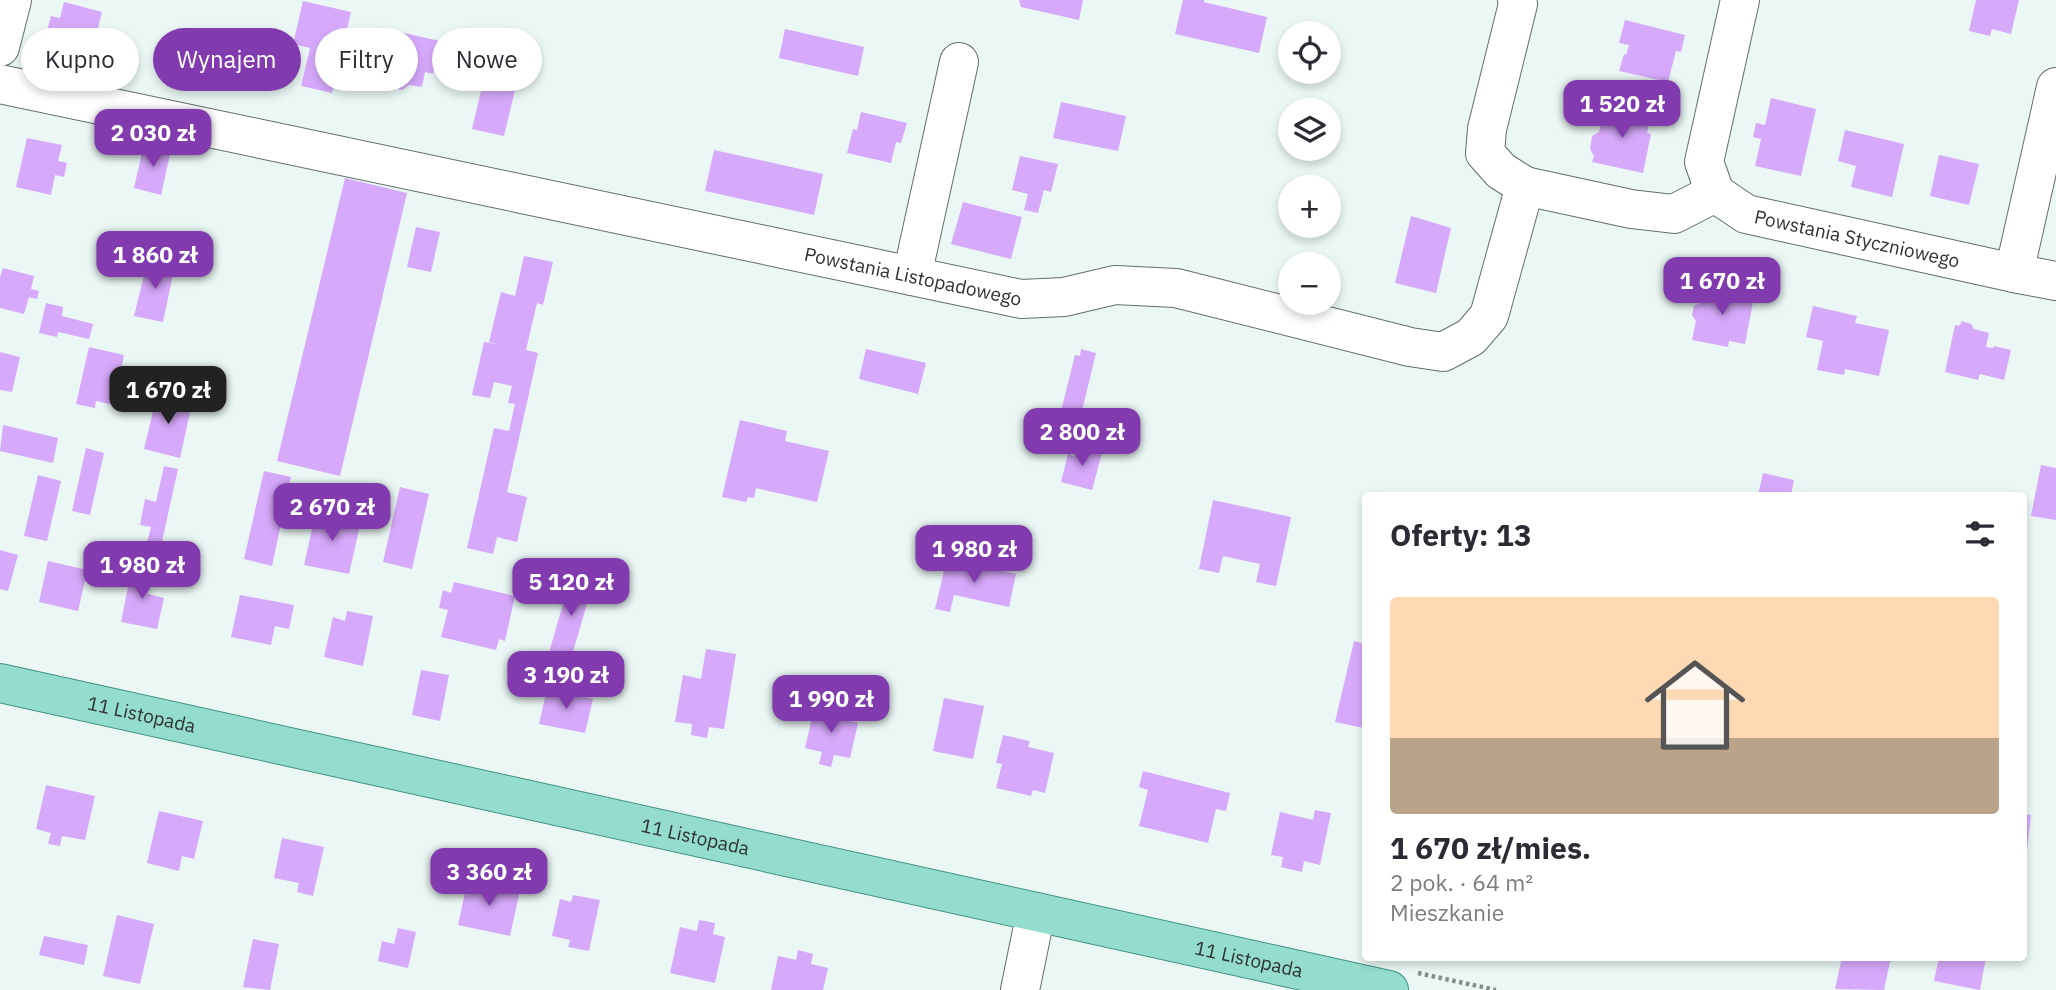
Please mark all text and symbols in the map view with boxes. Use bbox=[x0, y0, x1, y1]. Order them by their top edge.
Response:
map controls bbox=[1278, 21, 1341, 315]
button: locate bbox=[1278, 21, 1341, 84]
chip: Kupno bbox=[21, 28, 139, 91]
chip: Wynajem bbox=[153, 28, 301, 91]
chip: Filtry bbox=[315, 28, 418, 91]
chip: Nowe bbox=[432, 28, 542, 91]
pin: 1 520 zł bbox=[1550, 80, 1694, 140]
text: 1 520 zł bbox=[1579, 88, 1665, 118]
button: layers bbox=[1278, 98, 1341, 161]
pin: 2 030 zł bbox=[81, 110, 225, 169]
text: 2 030 zł bbox=[110, 117, 196, 147]
button: + bbox=[1278, 175, 1341, 238]
street label: Powstania Styczniowego bbox=[1752, 204, 1962, 273]
pin: 1 860 zł bbox=[83, 232, 227, 291]
text: 1 860 zł bbox=[112, 239, 198, 269]
street label: Powstania Listopadowego bbox=[802, 242, 1024, 311]
button: − bbox=[1278, 252, 1341, 315]
pin: 1 670 zł bbox=[1650, 258, 1794, 317]
text: 1 670 zł bbox=[1679, 265, 1765, 295]
pin: 1 670 zł bbox=[96, 366, 240, 426]
text: 1 670 zł bbox=[125, 374, 211, 404]
pin: 2 800 zł bbox=[1010, 408, 1154, 468]
text: 2 800 zł bbox=[1039, 416, 1125, 446]
pin: 2 670 zł bbox=[260, 484, 404, 543]
text: 2 670 zł bbox=[289, 491, 375, 521]
text: Oferty: 13 bbox=[1390, 515, 1532, 554]
icon: filters bbox=[1961, 515, 1999, 553]
pin: 1 980 zł bbox=[902, 526, 1046, 585]
text: 1 980 zł bbox=[931, 533, 1017, 563]
pin: 1 980 zł bbox=[70, 542, 214, 601]
text: 1 980 zł bbox=[99, 549, 185, 579]
pin: 5 120 zł bbox=[499, 558, 643, 618]
text: 5 120 zł bbox=[528, 566, 614, 596]
icon: home bbox=[1632, 642, 1758, 768]
pin: 3 190 zł bbox=[494, 652, 638, 711]
text: 3 190 zł bbox=[523, 659, 609, 689]
pin: 1 990 zł bbox=[759, 676, 903, 735]
text: 1 990 zł bbox=[788, 683, 874, 713]
street label: 11 Listopada bbox=[85, 691, 198, 738]
street label: 11 Listopada bbox=[639, 813, 752, 860]
text: 1 670 zł/mies. bbox=[1390, 828, 1591, 867]
pin: 3 360 zł bbox=[417, 848, 561, 908]
text: 3 360 zł bbox=[446, 856, 532, 886]
text: 2 pok. · 64 m² bbox=[1390, 867, 1533, 897]
text: Mieszkanie bbox=[1390, 897, 1504, 927]
street label: 11 Listopada bbox=[1192, 935, 1305, 983]

